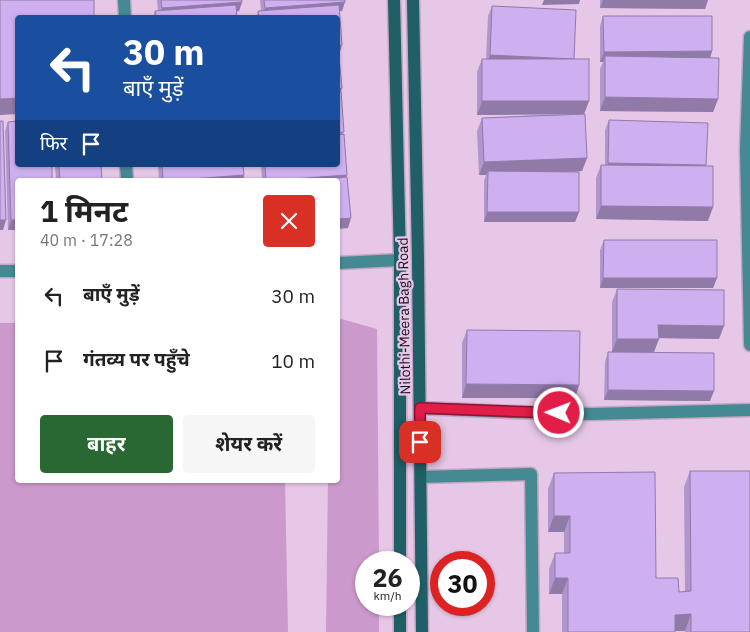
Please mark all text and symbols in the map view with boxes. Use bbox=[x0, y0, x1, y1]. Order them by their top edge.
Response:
text: 30 m bbox=[123, 29, 205, 75]
icon: left bbox=[40, 35, 105, 100]
text: बाएँ मुड़ें bbox=[123, 73, 184, 102]
icon: arrive bbox=[77, 130, 105, 158]
text: फिर bbox=[40, 131, 67, 155]
text: 1 मिनट bbox=[40, 191, 128, 230]
button: close bbox=[263, 195, 315, 247]
text: 40 m · 17:28 bbox=[40, 230, 133, 250]
street label: Nilothi-Meera Bagh Road bbox=[394, 237, 414, 395]
icon: left bbox=[40, 282, 68, 310]
text: बाएँ मुड़ें bbox=[83, 282, 140, 306]
text: 30 m bbox=[271, 284, 315, 308]
icon: arrive bbox=[40, 347, 68, 375]
text: गंतव्य पर पहुँचे bbox=[83, 347, 190, 371]
text: 10 m bbox=[271, 349, 315, 373]
position arrow bbox=[532, 386, 584, 438]
button: बाहर bbox=[40, 415, 173, 473]
button: शेयर करें bbox=[183, 415, 315, 473]
pin bbox=[399, 421, 441, 463]
icon: arrive bbox=[406, 428, 434, 456]
speed limit sign: 30 bbox=[430, 551, 495, 616]
text: 26 bbox=[372, 561, 403, 594]
text: km/h bbox=[373, 588, 402, 603]

